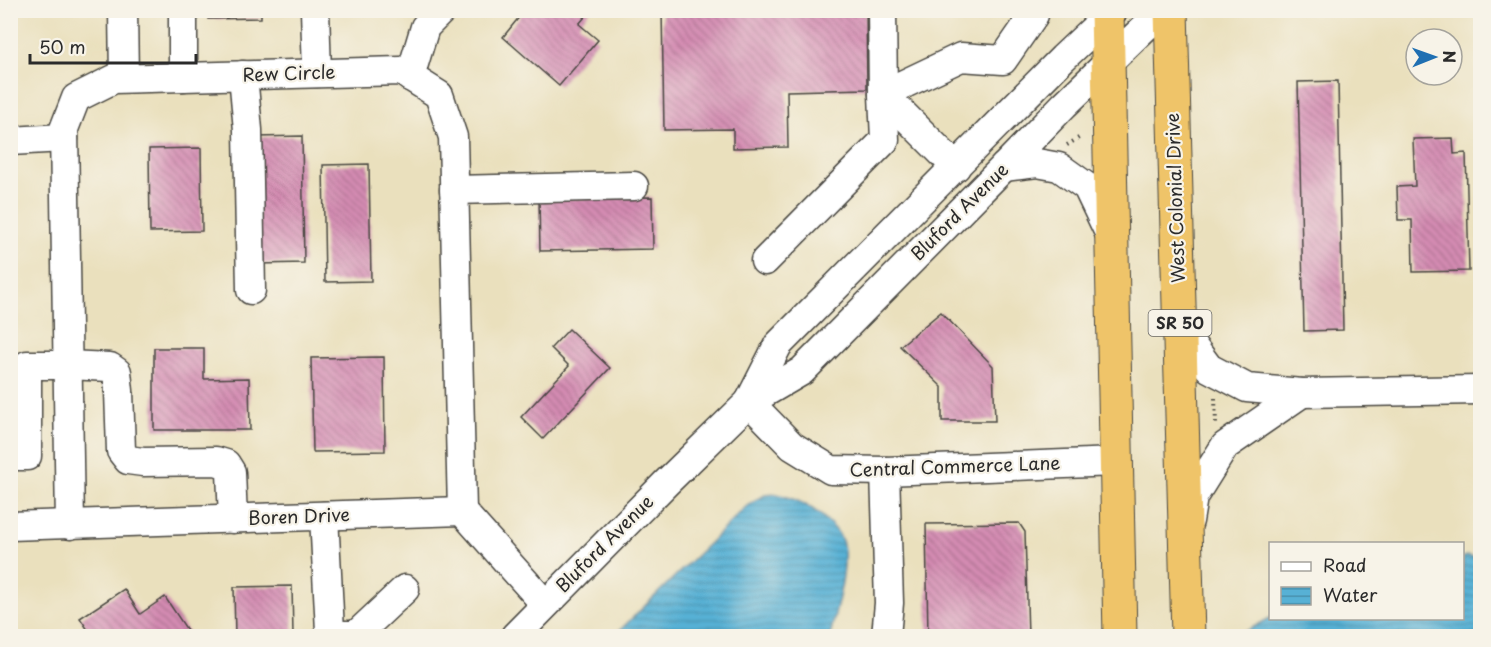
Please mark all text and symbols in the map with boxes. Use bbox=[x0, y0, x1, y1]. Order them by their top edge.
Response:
scale bar bbox=[30, 27, 196, 65]
north arrow bbox=[1404, 27, 1464, 87]
text: 50 m bbox=[39, 33, 86, 60]
text: N bbox=[1438, 50, 1462, 63]
street label: Rew Circle bbox=[242, 57, 336, 88]
street label: West Colonial Drive bbox=[1158, 113, 1191, 284]
street label: Bluford Avenue bbox=[904, 156, 1014, 266]
road number: SR 50 bbox=[1148, 310, 1212, 336]
street label: Central Commerce Lane bbox=[849, 448, 1061, 483]
street label: Bluford Avenue bbox=[549, 488, 659, 598]
street label: Boren Drive bbox=[248, 500, 350, 531]
legend bbox=[1269, 542, 1464, 620]
text: Road bbox=[1323, 551, 1367, 578]
text: Water bbox=[1323, 581, 1378, 608]

